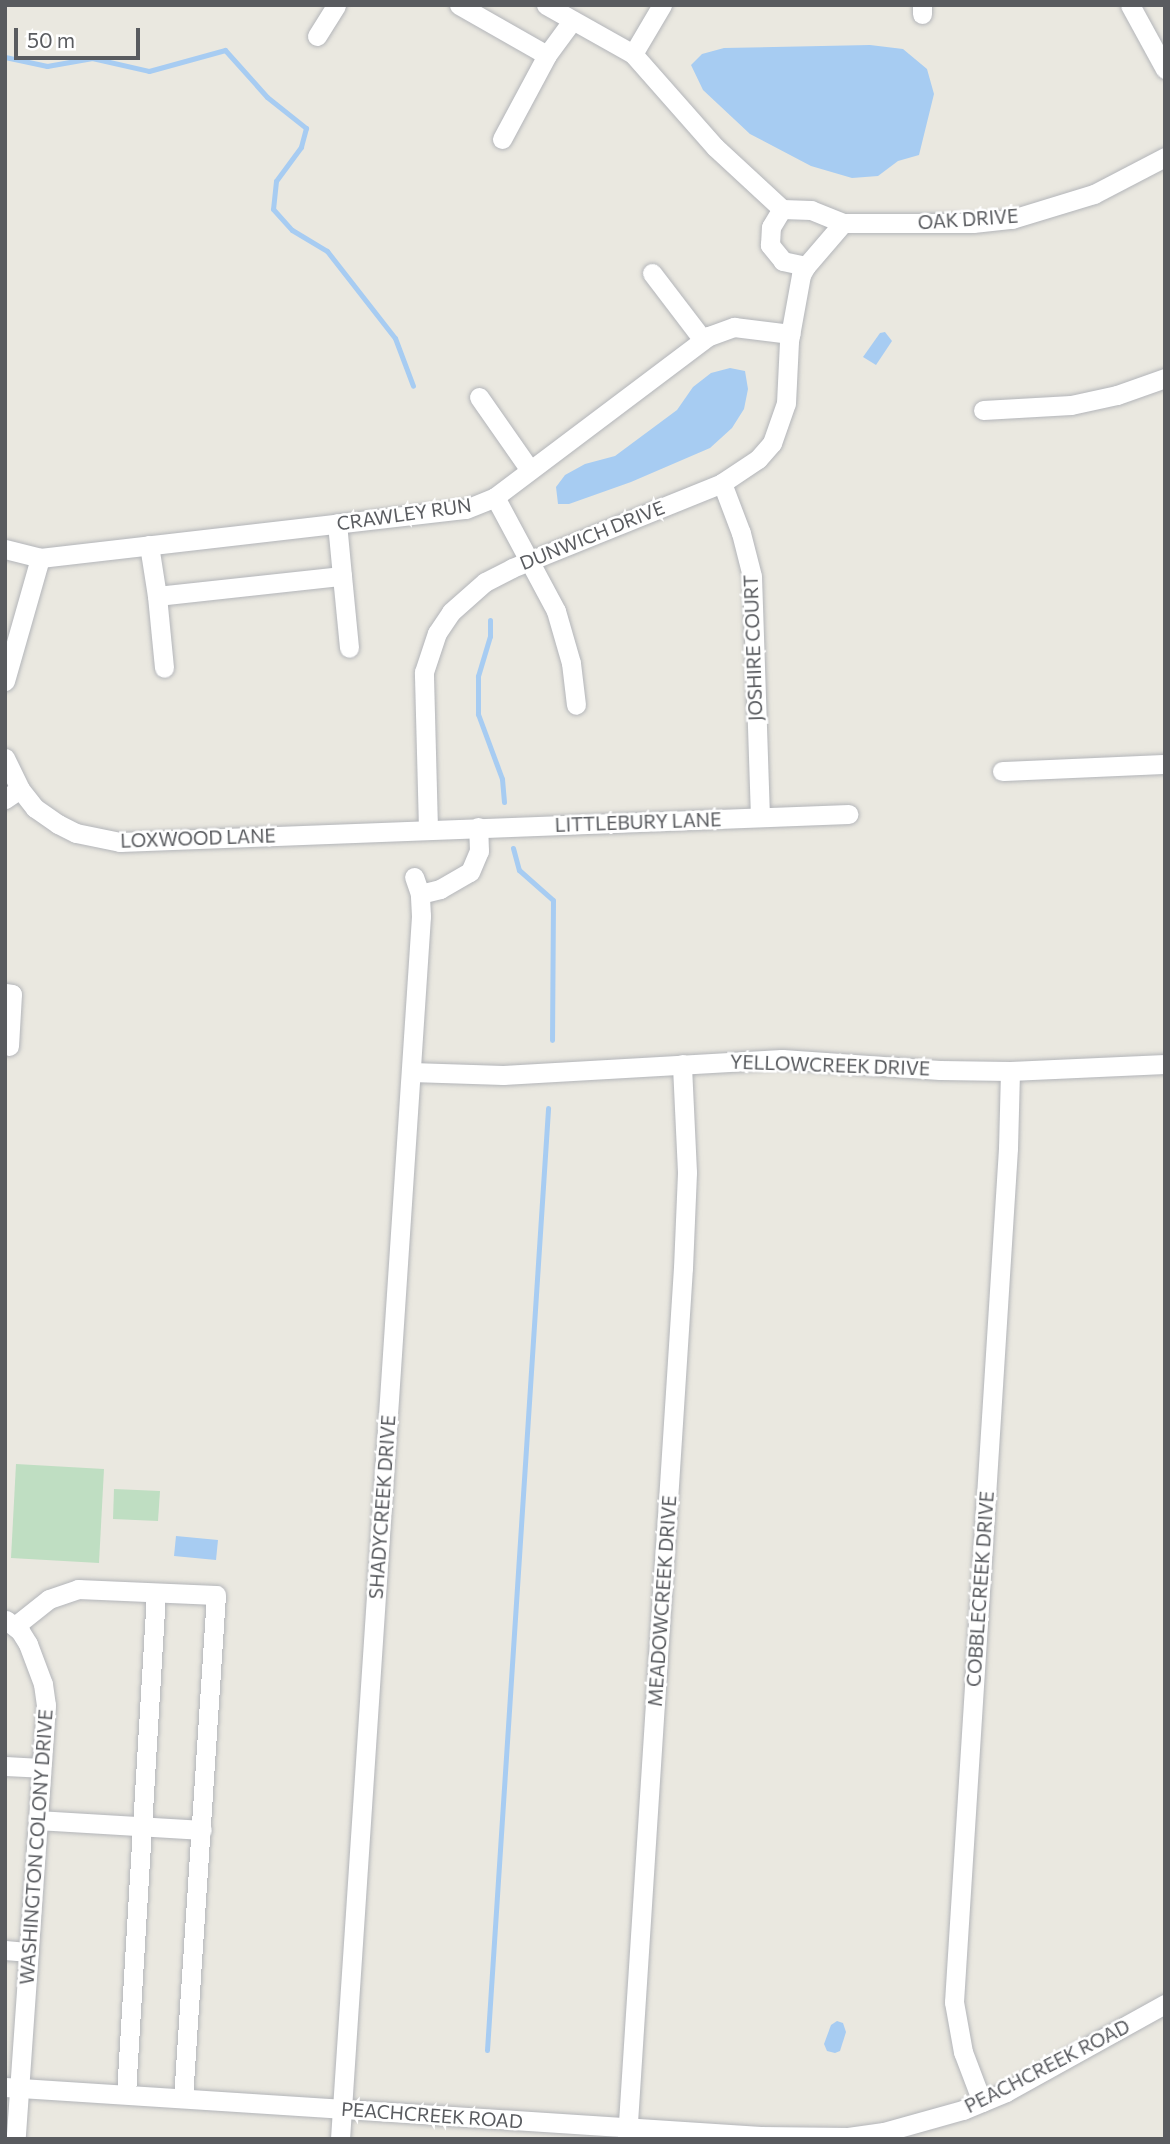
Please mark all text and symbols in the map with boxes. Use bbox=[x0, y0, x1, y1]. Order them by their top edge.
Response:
scale bar bbox=[18, 14, 144, 58]
text: 50 m bbox=[27, 27, 75, 52]
street label: OAK DRIVE bbox=[917, 204, 1019, 234]
street label: CRAWLEY RUN bbox=[335, 493, 473, 535]
street label: DUNWICH DRIVE bbox=[516, 496, 668, 574]
street label: JOSHIRE COURT bbox=[739, 574, 767, 722]
street label: LITTLEBURY LANE bbox=[554, 808, 722, 836]
street label: LOXWOOD LANE bbox=[120, 824, 276, 852]
street label: YELLOWCREEK DRIVE bbox=[730, 1050, 930, 1080]
street label: SHADYCREEK DRIVE bbox=[364, 1414, 400, 1600]
street label: COBBLECREEK DRIVE bbox=[962, 1490, 998, 1688]
street label: MEADOWCREEK DRIVE bbox=[643, 1495, 681, 1707]
street label: WASHINGTON COLONY DRIVE bbox=[15, 1708, 57, 1986]
street label: PEACHCREEK ROAD bbox=[961, 2014, 1133, 2118]
street label: PEACHCREEK ROAD bbox=[340, 2097, 524, 2133]

